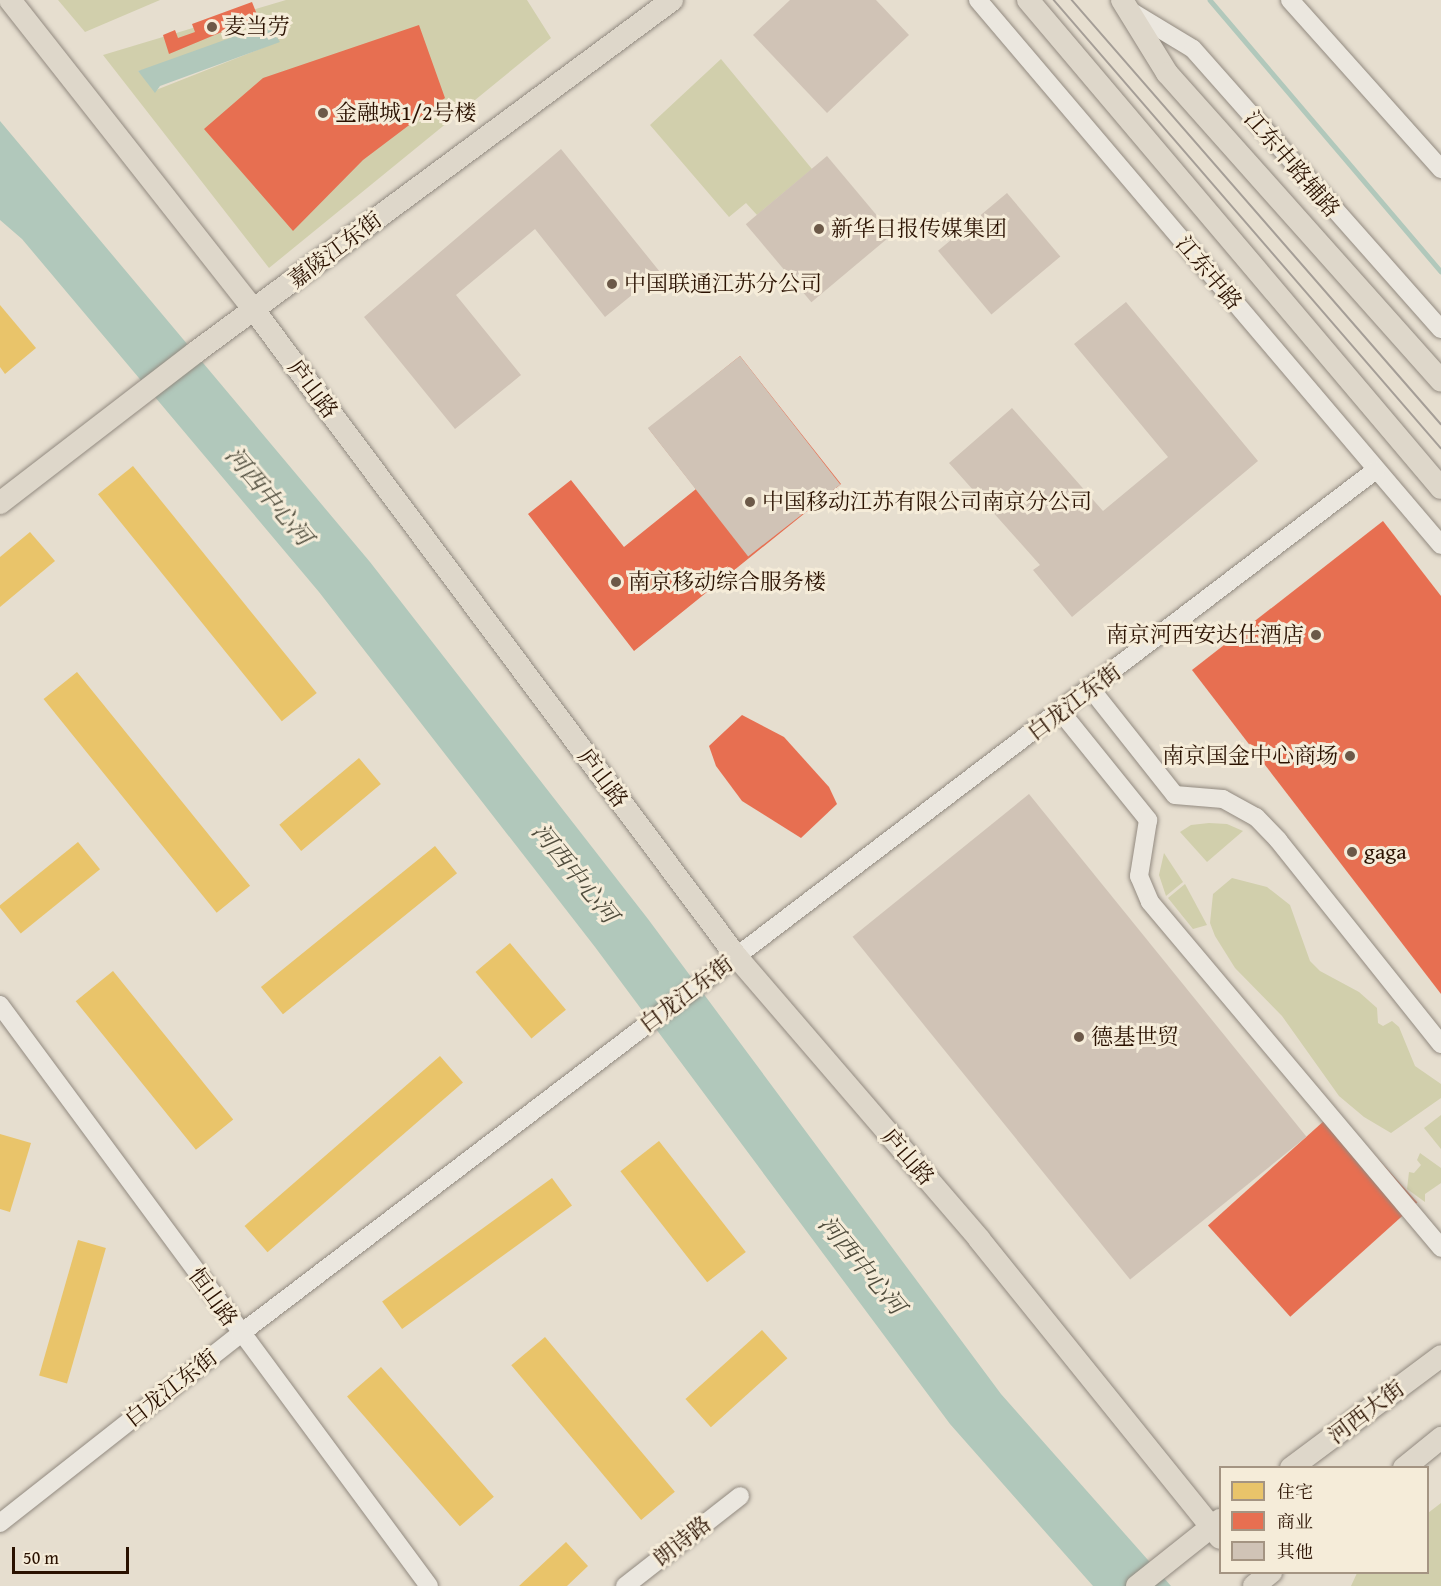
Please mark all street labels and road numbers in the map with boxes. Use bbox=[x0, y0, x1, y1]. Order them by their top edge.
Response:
street label: 江东中路辅路 bbox=[1239, 106, 1345, 222]
street label: 嘉陵江东街 bbox=[283, 206, 387, 294]
street label: 江东中路 bbox=[1171, 231, 1247, 315]
street label: 庐山路 bbox=[283, 355, 343, 423]
street label: 白龙江东街 bbox=[1022, 658, 1126, 746]
street label: 庐山路 bbox=[573, 744, 633, 812]
street label: 白龙江东街 bbox=[634, 950, 738, 1038]
street label: 庐山路 bbox=[876, 1123, 940, 1191]
street label: 恒山路 bbox=[183, 1263, 243, 1331]
street label: 白龙江东街 bbox=[120, 1344, 222, 1432]
street label: 河西大街 bbox=[1323, 1375, 1409, 1449]
street label: 朗诗路 bbox=[648, 1510, 716, 1572]

